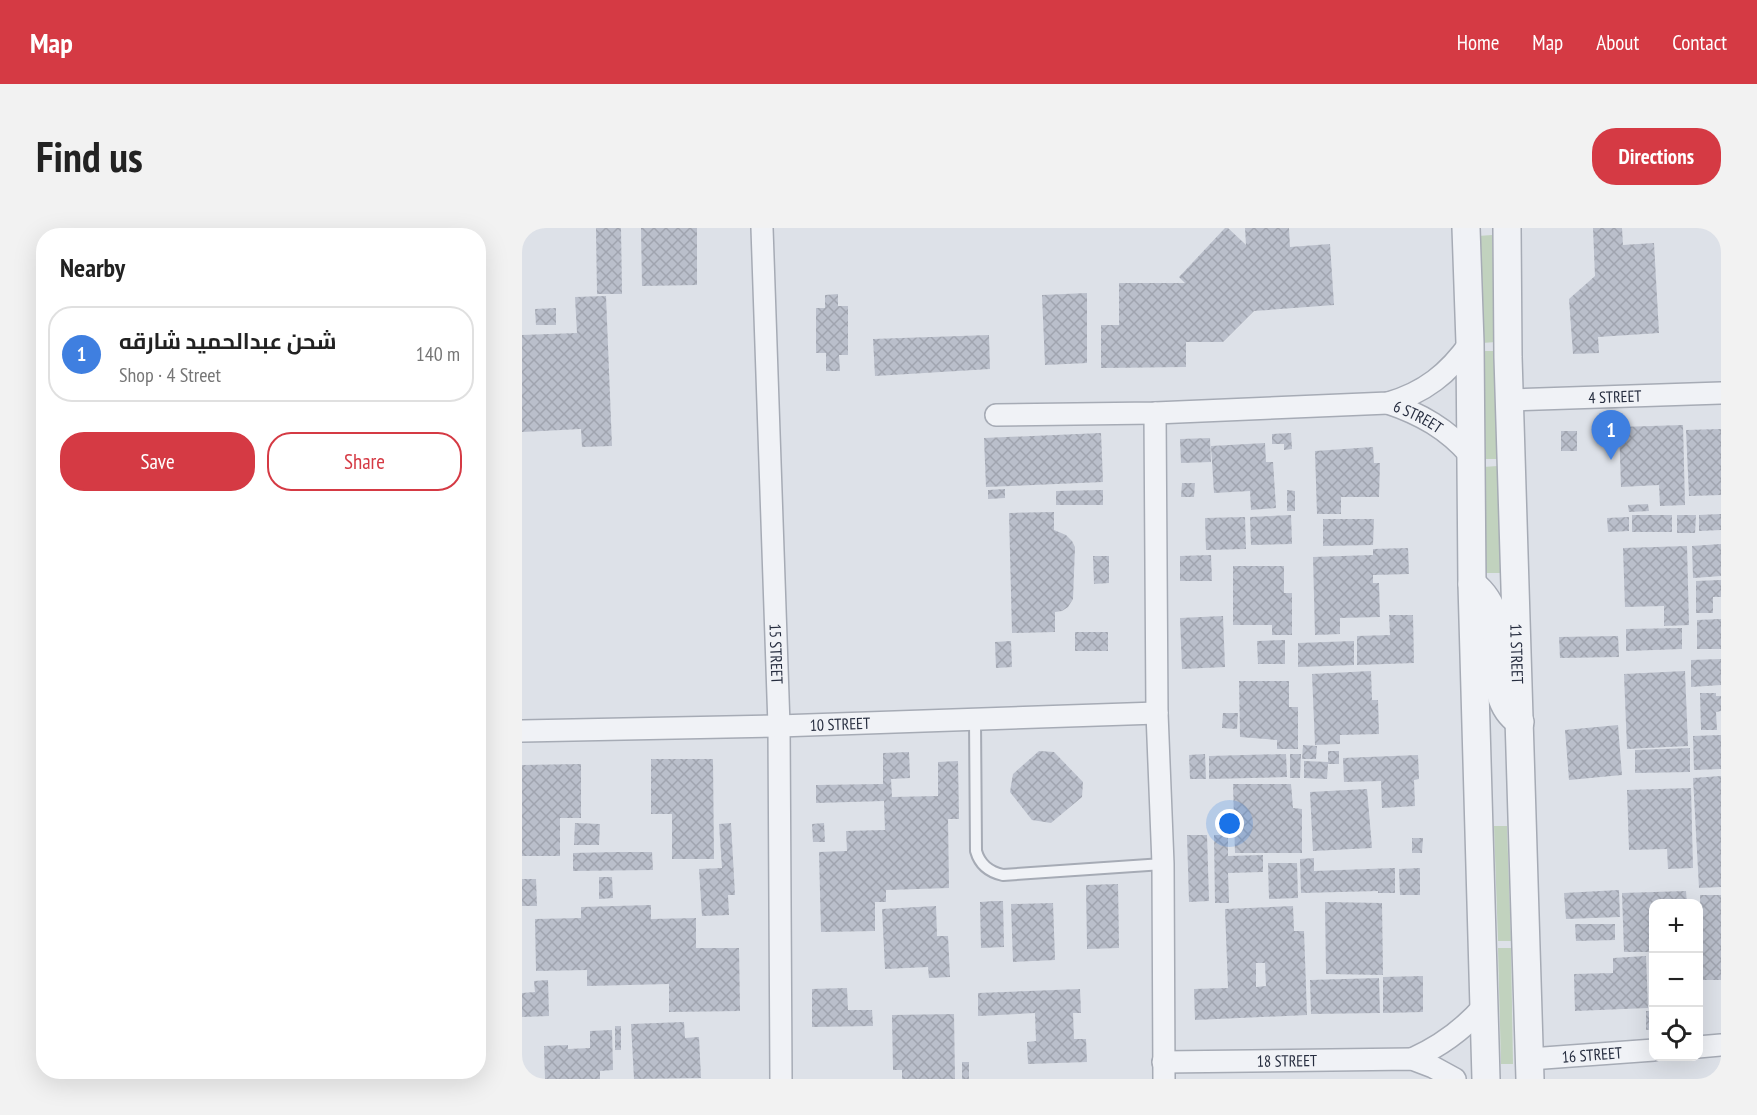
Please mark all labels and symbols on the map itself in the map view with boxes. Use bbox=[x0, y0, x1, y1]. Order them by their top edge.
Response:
street label: 4 STREET bbox=[1588, 386, 1642, 407]
street label: 6 STREET bbox=[1391, 396, 1447, 437]
pin: 1 bbox=[1592, 410, 1630, 460]
street label: 15 STREET bbox=[766, 623, 788, 684]
street label: 11 STREET bbox=[1506, 623, 1528, 684]
street label: 10 STREET bbox=[809, 713, 870, 735]
your location bbox=[1215, 809, 1244, 838]
street label: 16 STREET bbox=[1561, 1042, 1623, 1067]
street label: 18 STREET bbox=[1257, 1050, 1317, 1071]

